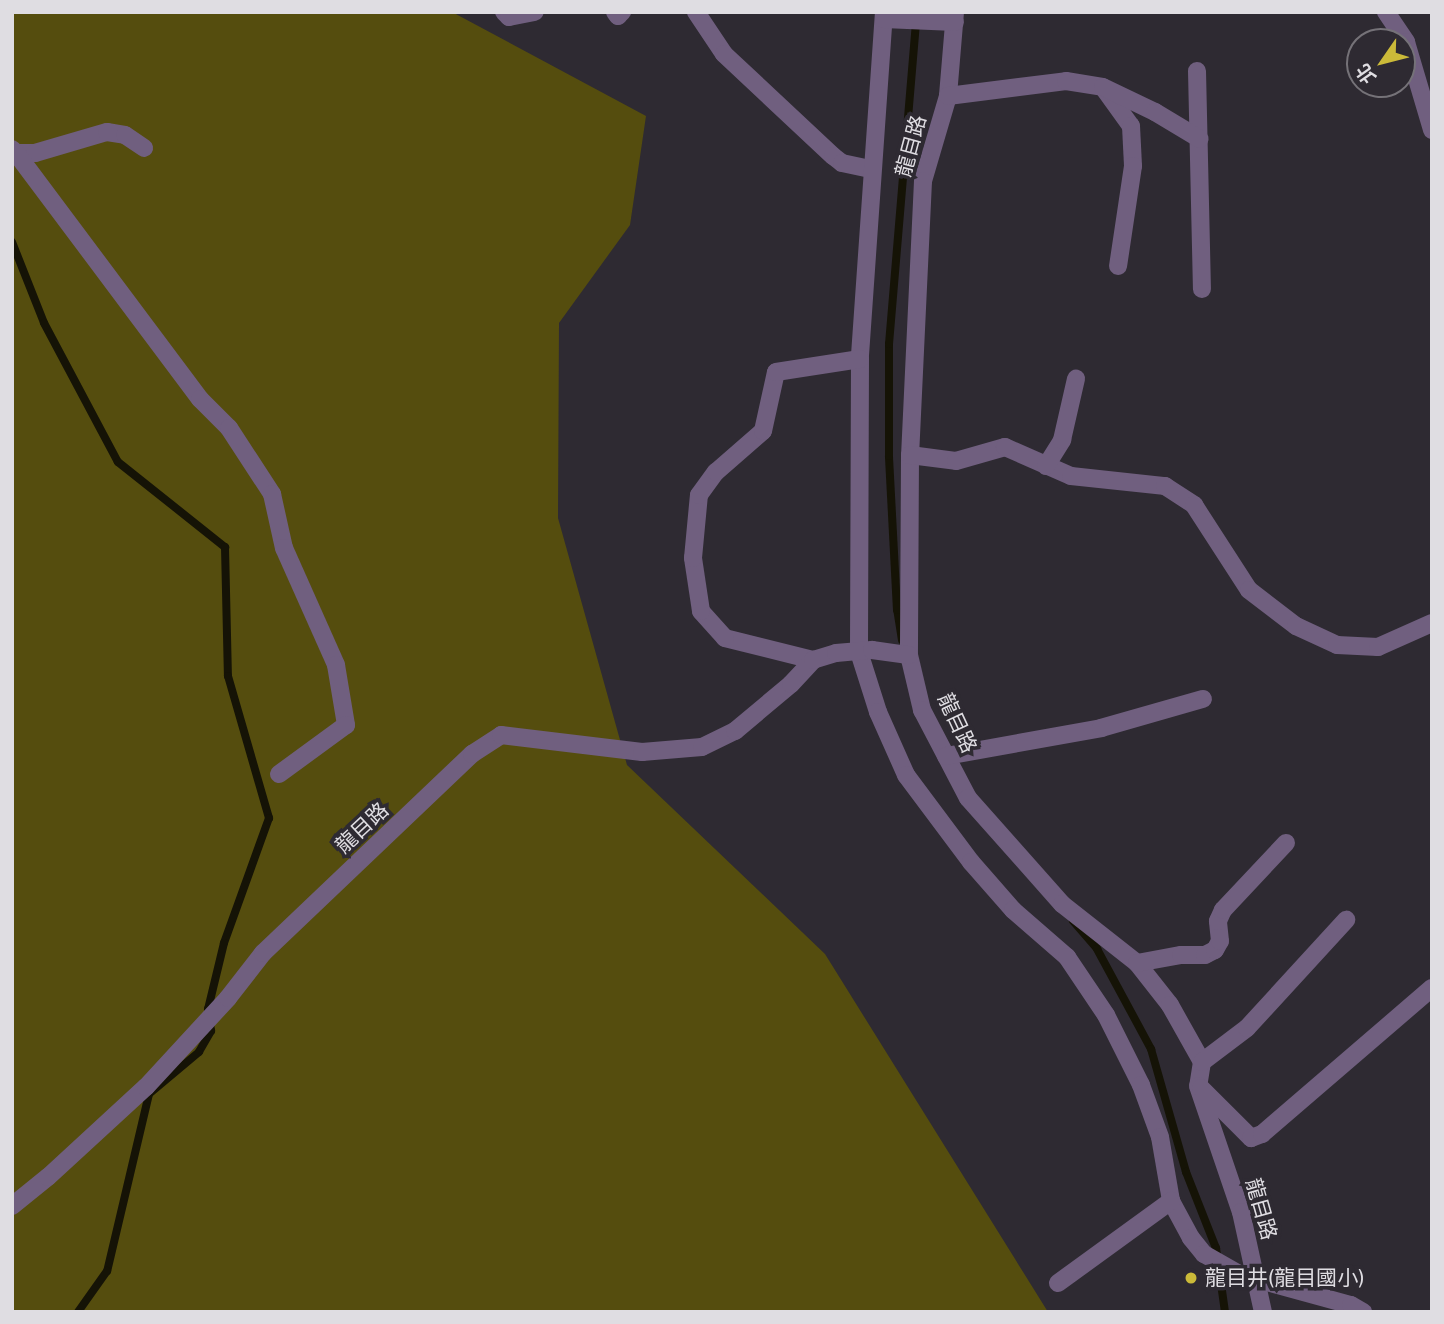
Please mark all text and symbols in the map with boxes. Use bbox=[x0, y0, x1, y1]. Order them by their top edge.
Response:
north arrow bbox=[1346, 28, 1416, 98]
text: 北 bbox=[1351, 60, 1380, 88]
street label: 龍目路 bbox=[891, 112, 931, 180]
street label: 龍目路 bbox=[932, 689, 982, 757]
street label: 龍目路 bbox=[330, 797, 394, 859]
street label: 龍目路 bbox=[1240, 1175, 1282, 1243]
place label: 龍目井(龍目國小) bbox=[1205, 1265, 1365, 1291]
marker: 龍目井(龍目國小) bbox=[1183, 1270, 1199, 1286]

